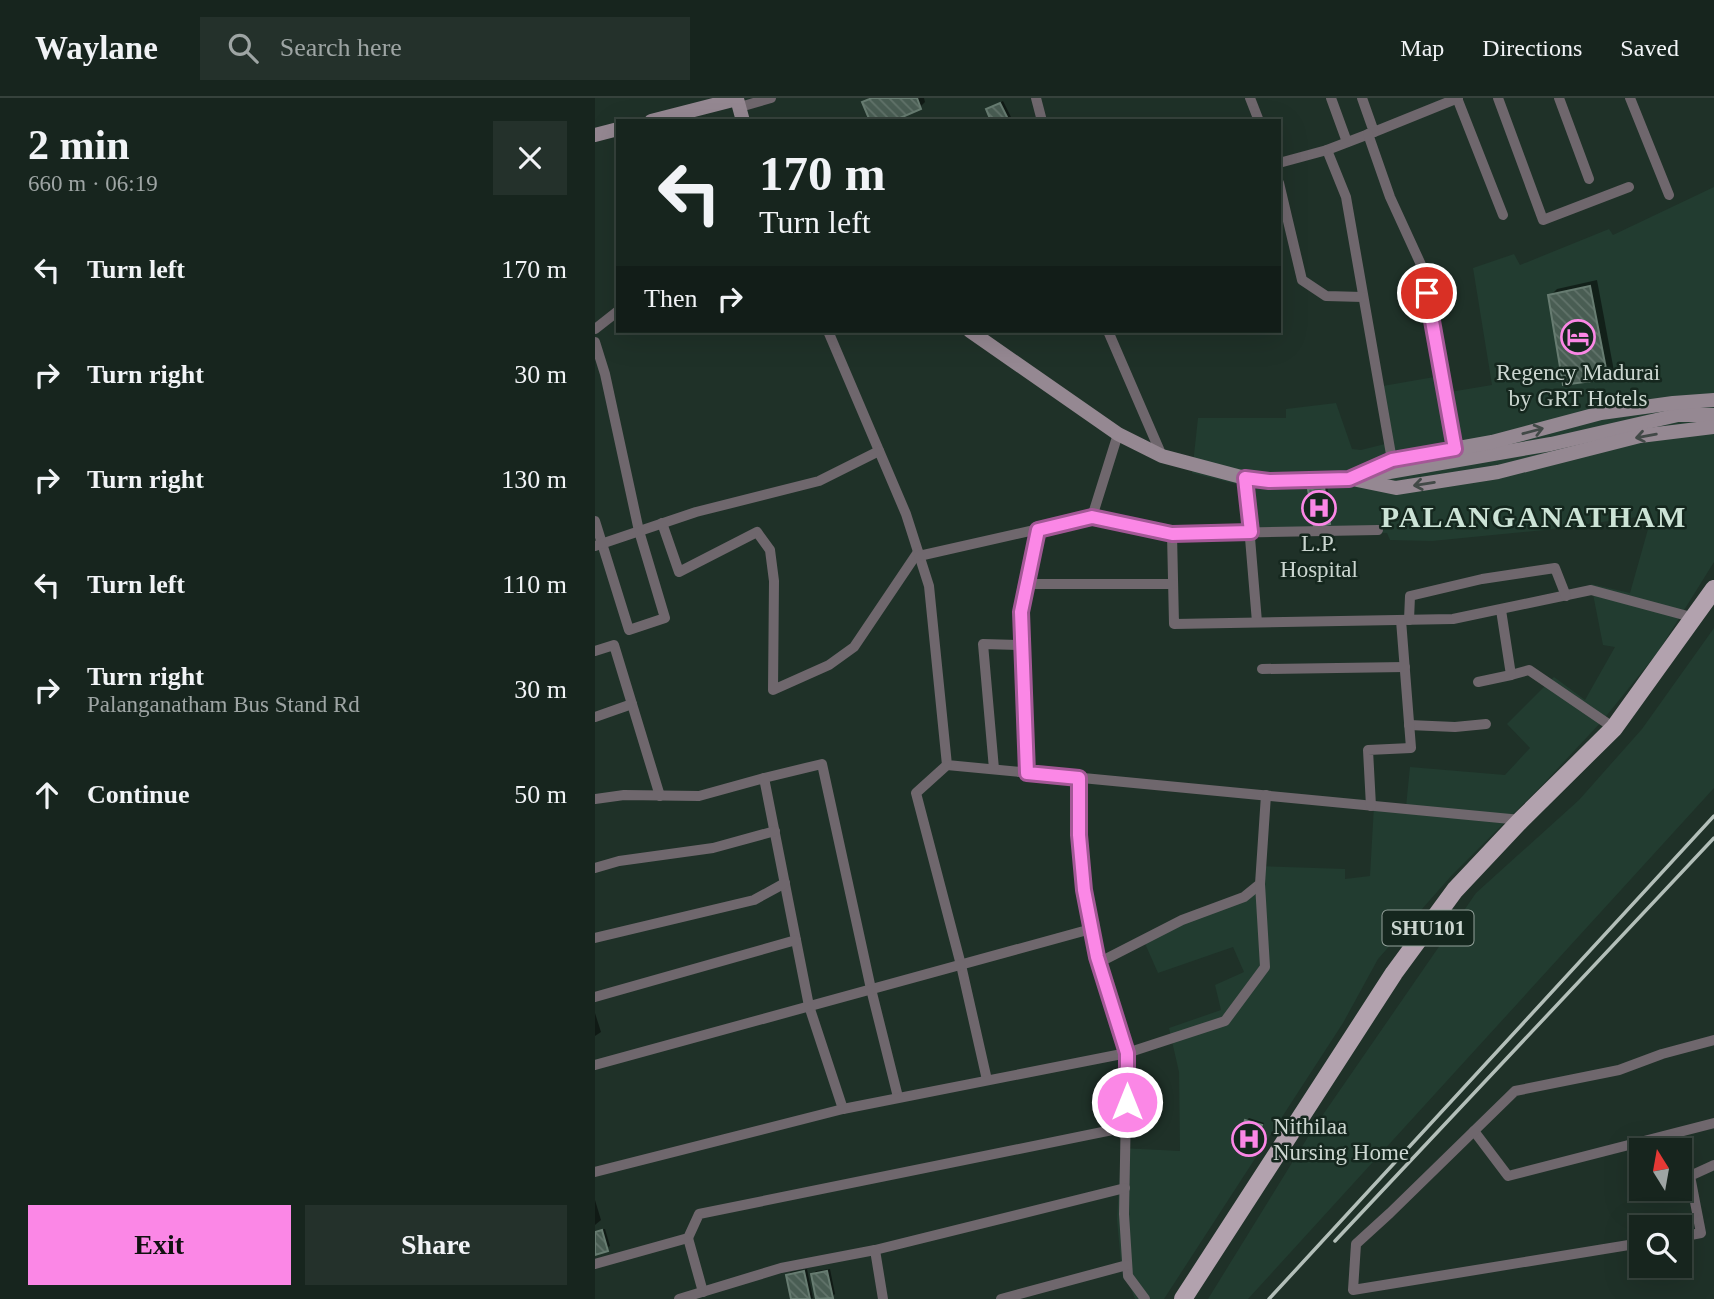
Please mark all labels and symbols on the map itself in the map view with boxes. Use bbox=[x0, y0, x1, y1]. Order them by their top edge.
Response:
pin bbox=[1397, 263, 1457, 323]
hotel icon: Regency Madurai by GRT Hotels bbox=[1559, 318, 1597, 356]
place label: Regency Madurai by GRT Hotels bbox=[1496, 360, 1660, 411]
one-way arrow bbox=[1522, 424, 1544, 437]
one-way arrow bbox=[1635, 430, 1658, 443]
one-way arrow bbox=[1413, 478, 1436, 491]
hospital icon: L.P. Hospital bbox=[1300, 489, 1338, 527]
district label: PALANGANATHAM bbox=[1381, 500, 1687, 533]
place label: L.P. Hospital bbox=[1280, 531, 1358, 582]
road number: SHU101 bbox=[1383, 910, 1473, 946]
position arrow bbox=[1090, 1065, 1164, 1139]
place label: Nithilaa Nursing Home bbox=[1273, 1114, 1409, 1165]
hospital icon: Nithilaa Nursing Home bbox=[1230, 1120, 1268, 1158]
north arrow bbox=[1629, 1138, 1692, 1200]

